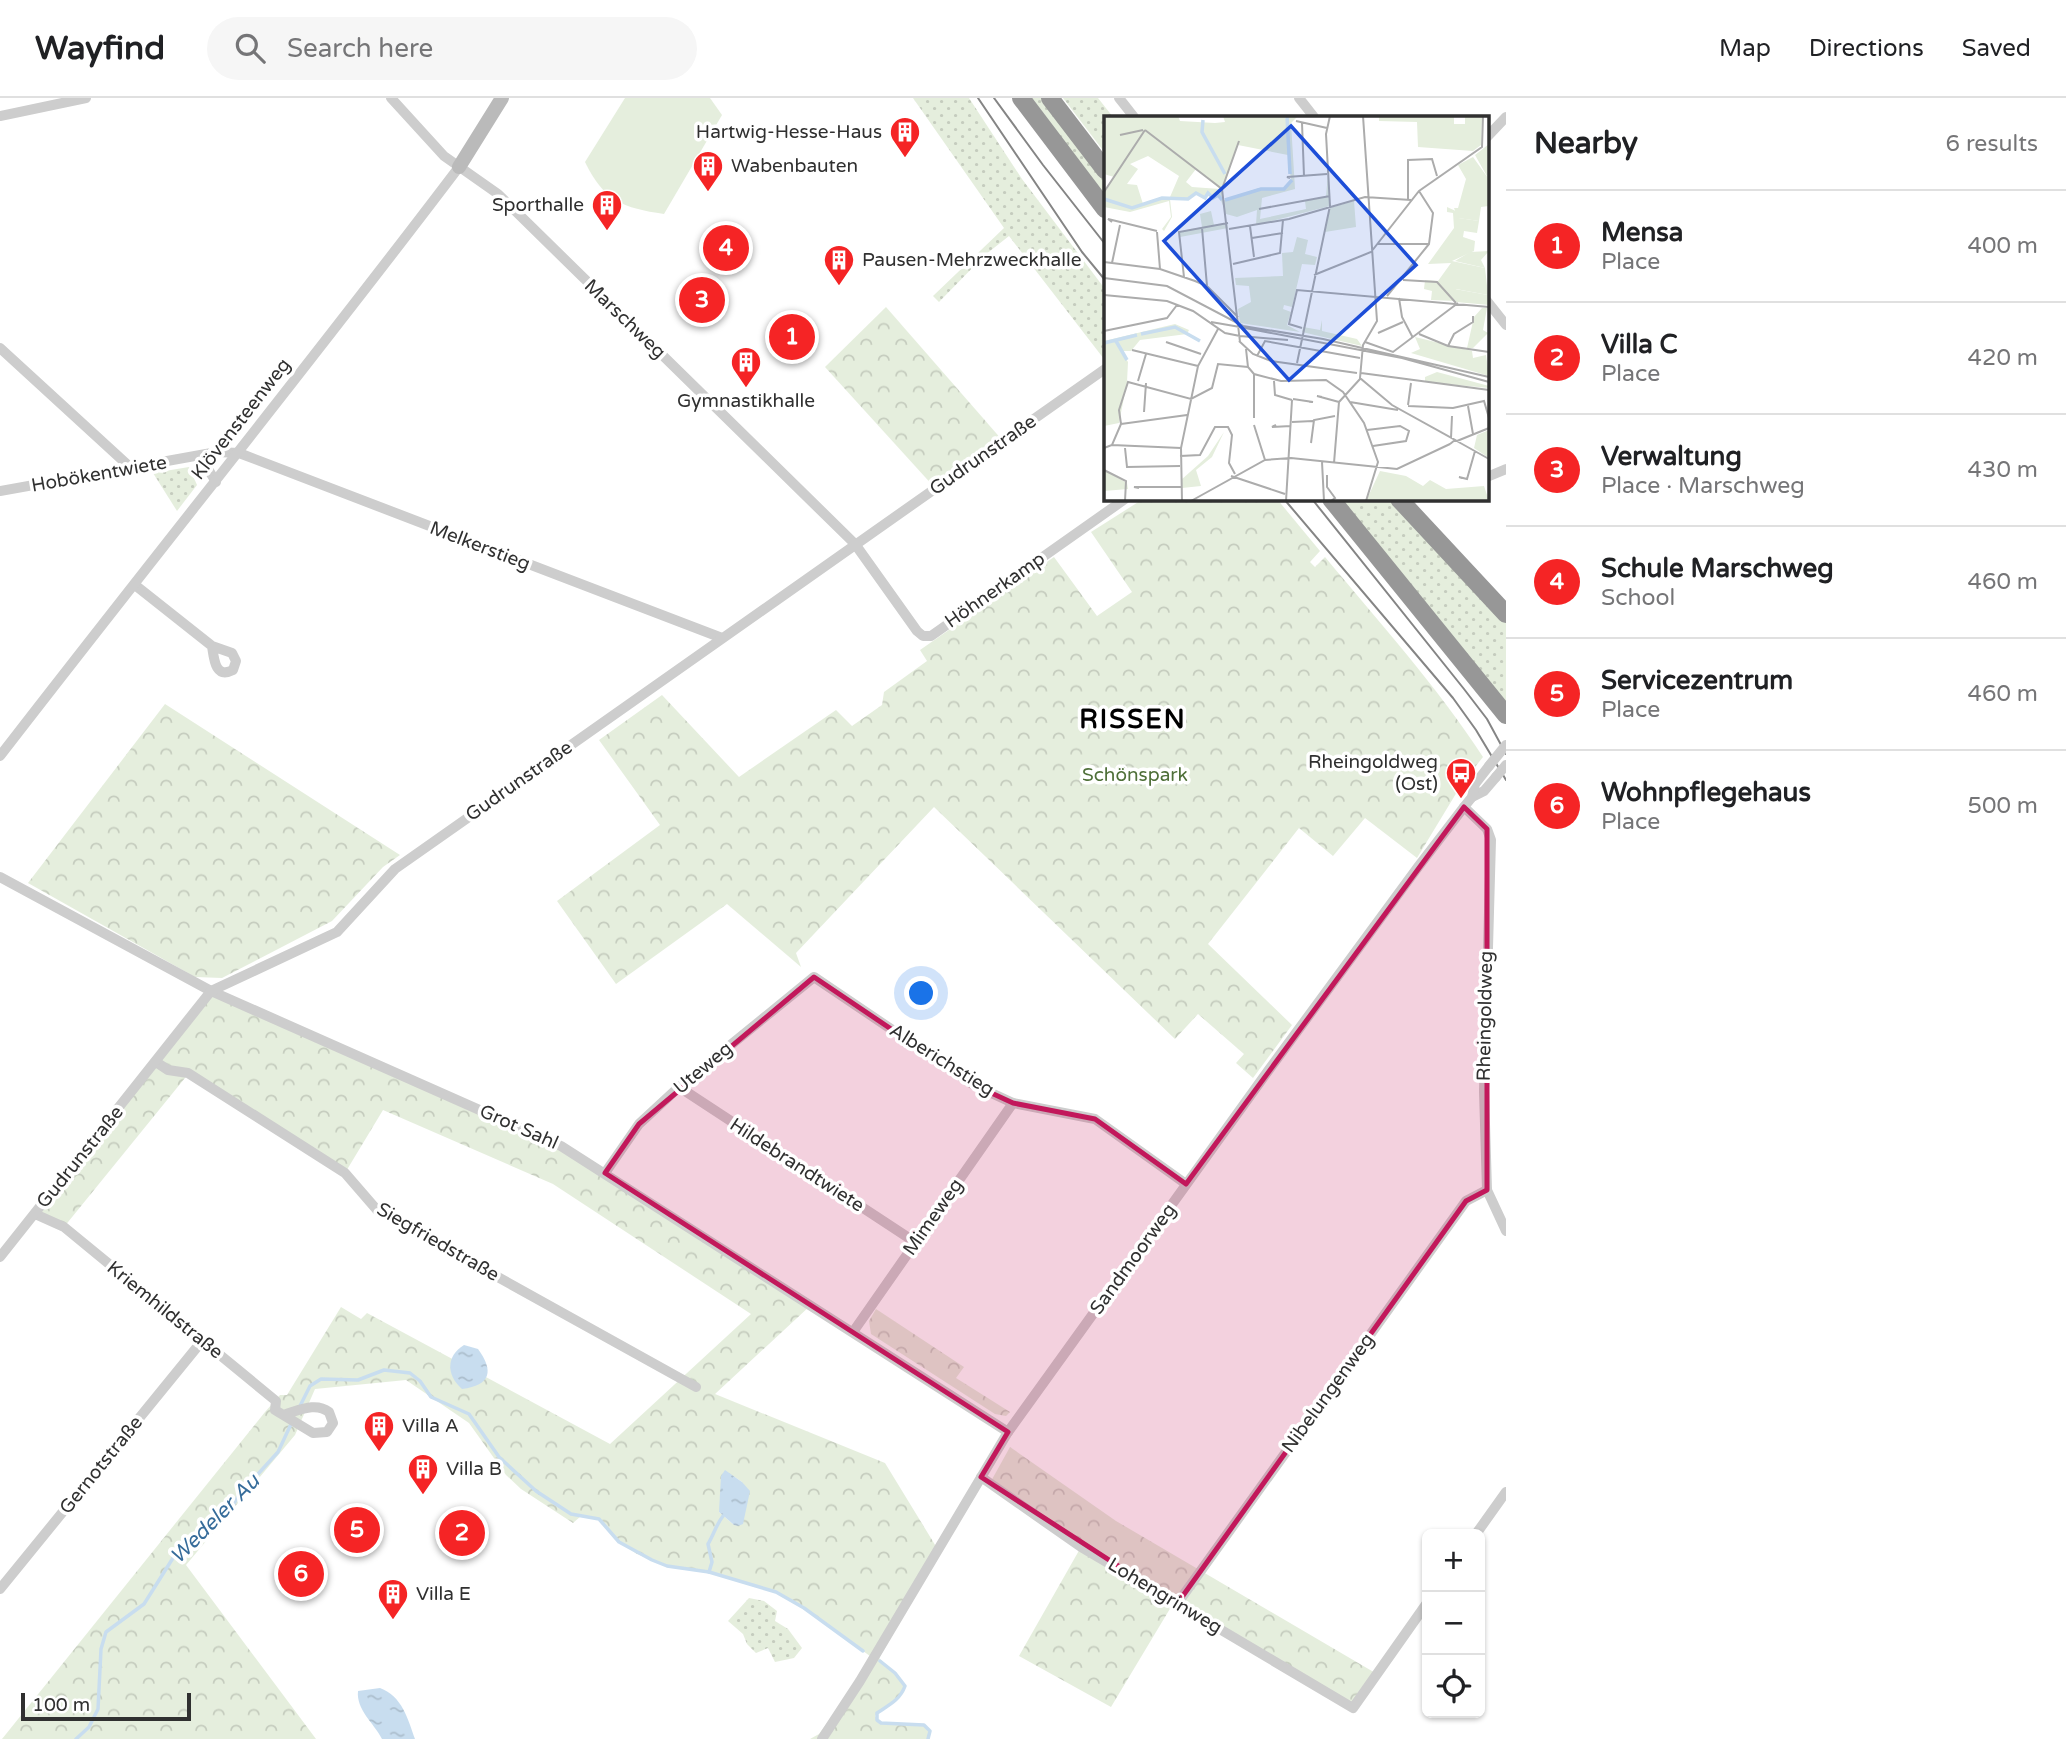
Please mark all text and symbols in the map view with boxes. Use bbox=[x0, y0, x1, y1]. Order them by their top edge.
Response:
search box bbox=[207, 17, 697, 80]
text: Wayfind bbox=[35, 29, 165, 68]
icon: search bbox=[231, 29, 269, 67]
text: Search here bbox=[287, 33, 433, 64]
text: Map bbox=[1719, 34, 1771, 63]
text: Directions bbox=[1809, 34, 1924, 63]
text: Saved bbox=[1962, 34, 2031, 63]
building icon: Hartwig-Hesse-Haus bbox=[888, 115, 922, 159]
inset map bbox=[1104, 116, 1489, 500]
place label: Hartwig-Hesse-Haus bbox=[696, 121, 882, 143]
text: Nearby bbox=[1534, 125, 1638, 162]
text: 6 results bbox=[1945, 130, 2038, 158]
building icon: Wabenbauten bbox=[691, 149, 725, 193]
place label: Wabenbauten bbox=[731, 155, 858, 177]
building icon: Sporthalle bbox=[590, 188, 624, 232]
place label: Sporthalle bbox=[492, 194, 584, 216]
text: Mensa bbox=[1601, 217, 1683, 248]
pin: 4 bbox=[703, 222, 749, 274]
text: 1 bbox=[1550, 232, 1564, 260]
text: 400 m bbox=[1968, 232, 2038, 260]
building icon: Pausen-Mehrzweckhalle bbox=[822, 243, 856, 287]
text: Place bbox=[1601, 248, 1660, 276]
place label: Pausen-Mehrzweckhalle bbox=[862, 249, 1081, 271]
pin: 3 bbox=[679, 274, 725, 326]
street label: Marschweg bbox=[580, 275, 670, 363]
pin: 1 bbox=[769, 311, 815, 363]
text: Villa C bbox=[1601, 329, 1678, 360]
text: 2 bbox=[1550, 344, 1564, 372]
text: 420 m bbox=[1968, 344, 2038, 372]
building icon: Gymnastikhalle bbox=[729, 345, 763, 389]
street label: Klövensteenweg bbox=[187, 354, 295, 484]
text: Place bbox=[1601, 360, 1660, 388]
place label: Gymnastikhalle bbox=[677, 390, 815, 412]
street label: Gudrunstraße bbox=[926, 410, 1040, 500]
text: Verwaltung bbox=[1601, 441, 1742, 472]
street label: Hobökentwiete bbox=[30, 451, 168, 497]
text: 3 bbox=[1550, 456, 1564, 484]
text: 430 m bbox=[1968, 456, 2038, 484]
text: Place · Marschweg bbox=[1601, 472, 1805, 500]
street label: Melkerstieg bbox=[427, 517, 533, 575]
street label: Höhnerkamp bbox=[941, 547, 1049, 633]
text: Schule Marschweg bbox=[1601, 553, 1834, 584]
text: 4 bbox=[1550, 568, 1564, 596]
text: 460 m bbox=[1968, 568, 2038, 596]
text: School bbox=[1601, 584, 1675, 612]
text: Servicezentrum bbox=[1601, 665, 1793, 696]
text: 5 bbox=[1550, 680, 1564, 708]
text: 460 m bbox=[1968, 680, 2038, 708]
text: Place bbox=[1601, 696, 1660, 724]
district label: RISSEN bbox=[1079, 704, 1187, 735]
street label: Gudrunstraße bbox=[462, 736, 576, 826]
place label: Rheingoldweg (Ost) bbox=[1308, 751, 1438, 795]
bus stop icon: Rheingoldweg (Ost) bbox=[1444, 756, 1478, 800]
park label: Schönspark bbox=[1082, 764, 1188, 786]
text: Wohnpflegehaus bbox=[1601, 777, 1811, 808]
text: 6 bbox=[1550, 792, 1564, 820]
text: 500 m bbox=[1968, 792, 2038, 820]
text: Place bbox=[1601, 808, 1660, 836]
street label: Rheingoldweg bbox=[1473, 951, 1497, 1081]
your location bbox=[904, 976, 938, 1010]
street label: Alberichstieg bbox=[886, 1019, 998, 1101]
street label: Uteweg bbox=[669, 1037, 737, 1099]
street label: Grot Sahl bbox=[476, 1100, 562, 1154]
street label: Gudrunstraße bbox=[32, 1102, 128, 1212]
street label: Hildebrandtwiete bbox=[726, 1113, 868, 1217]
street label: Mimeweg bbox=[899, 1174, 967, 1260]
street label: Siegfriedstraße bbox=[373, 1198, 503, 1286]
street label: Sandmoorweg bbox=[1085, 1199, 1181, 1319]
street label: Kriemhildstraße bbox=[103, 1257, 227, 1363]
street label: Nibelungenweg bbox=[1277, 1329, 1379, 1457]
building icon: Villa A bbox=[362, 1409, 396, 1453]
street label: Gernotstraße bbox=[55, 1412, 147, 1518]
place label: Villa A bbox=[402, 1415, 459, 1437]
building icon: Villa B bbox=[406, 1452, 440, 1496]
place label: Villa B bbox=[446, 1458, 502, 1480]
water label: Wedeler Au bbox=[165, 1468, 266, 1569]
pin: 5 bbox=[334, 1504, 380, 1556]
pin: 2 bbox=[439, 1507, 485, 1559]
map controls bbox=[1422, 1529, 1485, 1718]
button: + bbox=[1422, 1529, 1485, 1592]
pin: 6 bbox=[278, 1548, 324, 1600]
street label: Lohengrinweg bbox=[1104, 1553, 1226, 1639]
building icon: Villa E bbox=[376, 1577, 410, 1621]
place label: Villa E bbox=[416, 1583, 471, 1605]
button: − bbox=[1422, 1592, 1485, 1655]
button: locate bbox=[1422, 1655, 1485, 1718]
scale bar bbox=[21, 1690, 191, 1722]
text: 100 m bbox=[32, 1694, 90, 1716]

